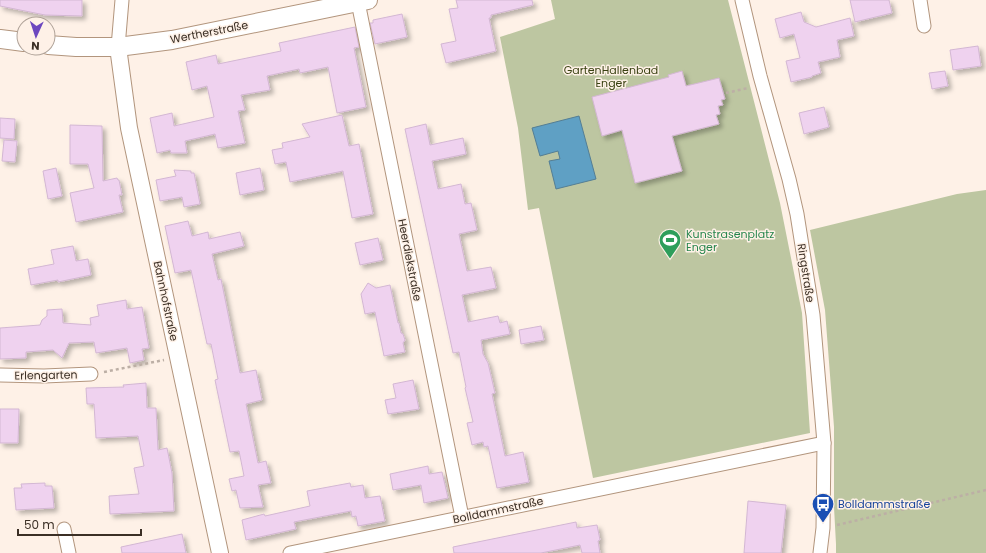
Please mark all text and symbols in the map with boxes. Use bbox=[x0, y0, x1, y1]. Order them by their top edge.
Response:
north arrow bbox=[16, 16, 56, 56]
street label: Wertherstraße bbox=[169, 17, 250, 47]
text: N bbox=[31, 38, 40, 54]
park label: GartenHallenbad Enger bbox=[564, 62, 658, 91]
street label: Heerdiekstraße bbox=[394, 217, 426, 303]
place label: Kunstrasenplatz Enger bbox=[686, 226, 774, 255]
sports icon: Kunstrasenplatz Enger bbox=[657, 227, 683, 260]
street label: Ringstraße bbox=[793, 242, 819, 304]
street label: Bahnhofstraße bbox=[150, 259, 182, 343]
street label: Erlengarten bbox=[14, 366, 78, 384]
bus stop icon: Bolldammstraße bbox=[810, 491, 836, 524]
street label: Bolldammstraße bbox=[451, 493, 545, 527]
place label: Bolldammstraße bbox=[838, 496, 931, 512]
scale bar bbox=[18, 511, 141, 537]
text: 50 m bbox=[24, 516, 55, 533]

